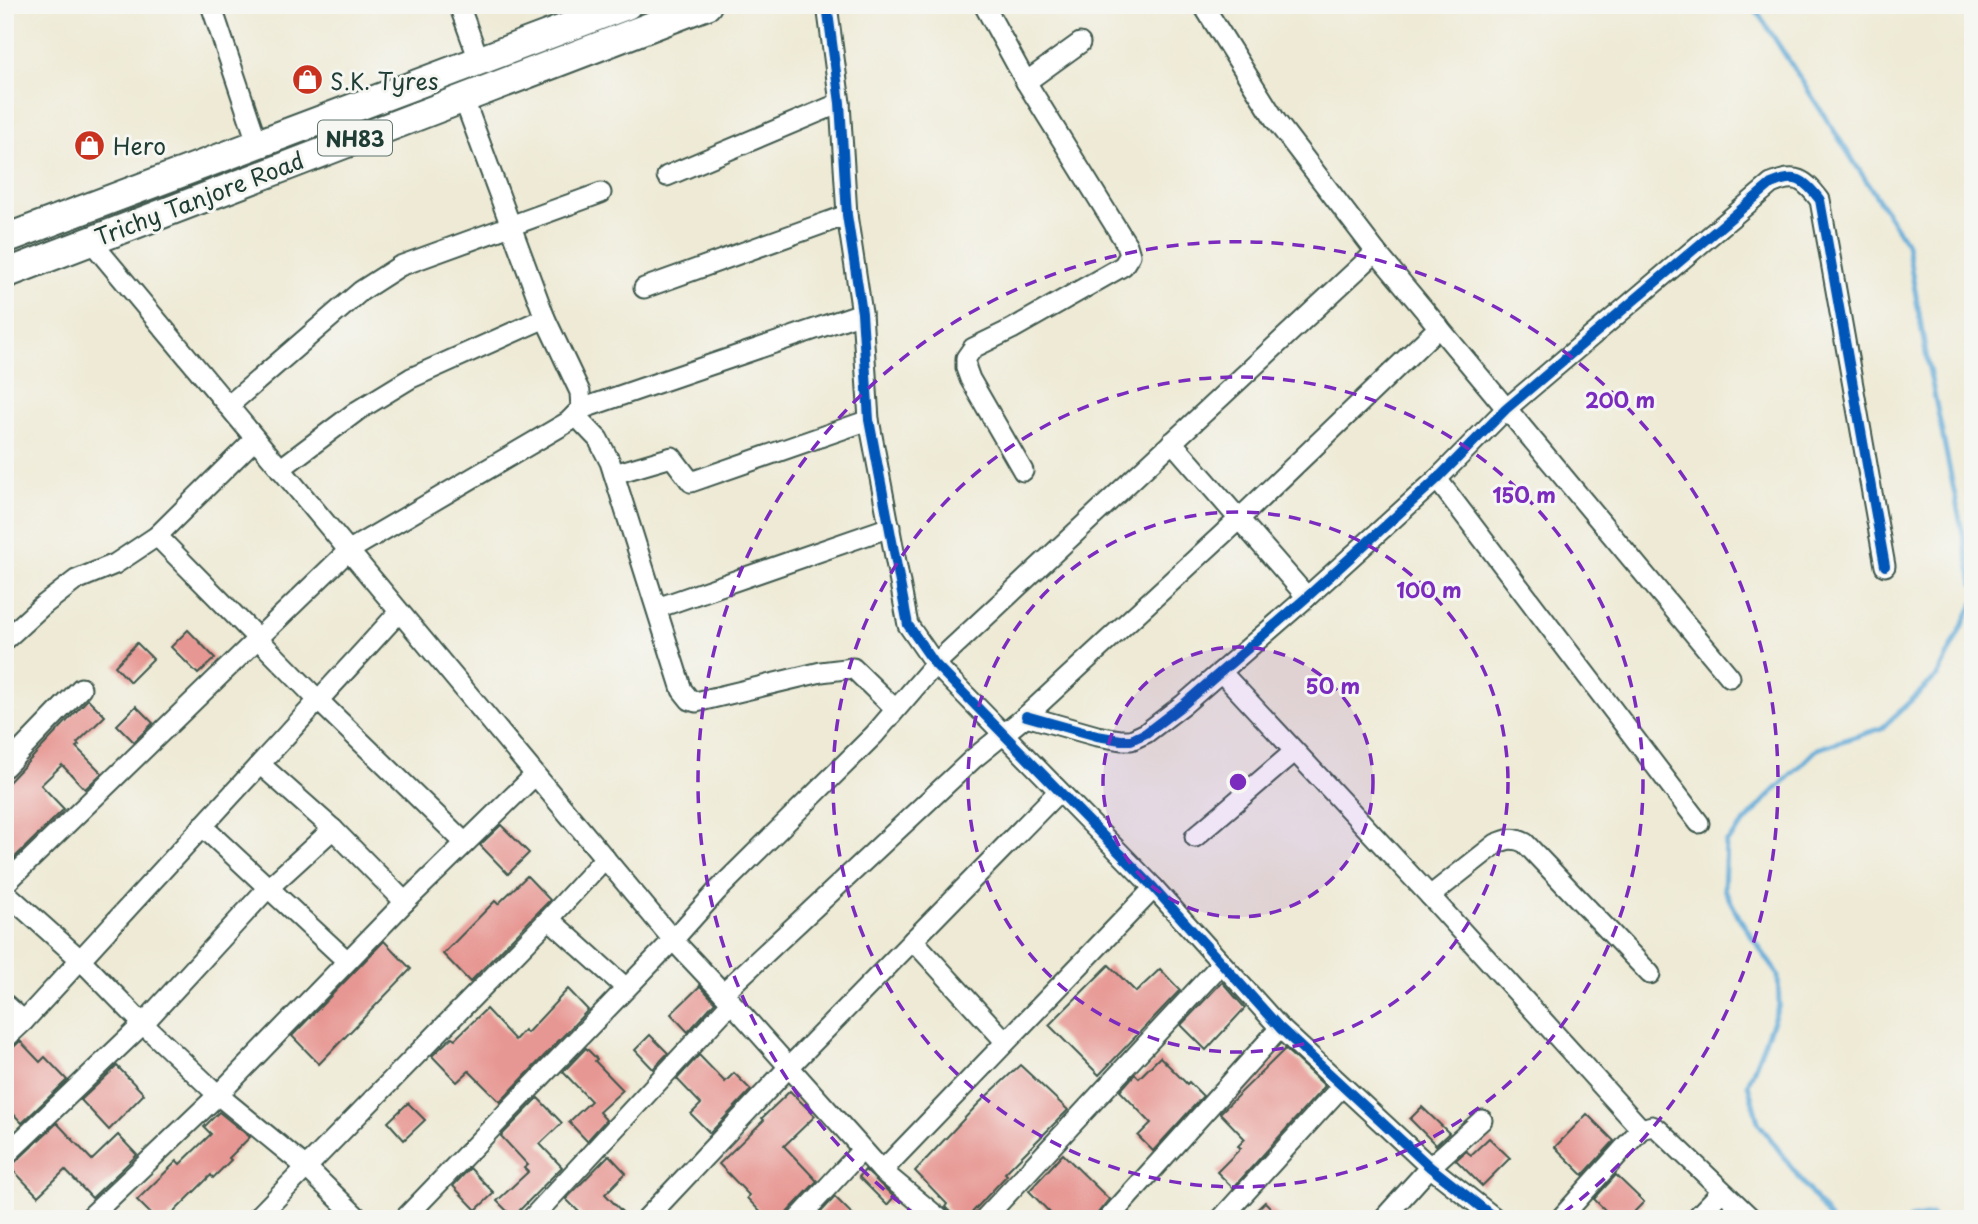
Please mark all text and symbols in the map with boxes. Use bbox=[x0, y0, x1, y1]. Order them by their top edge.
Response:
shop icon: S.K. Tyres bbox=[290, 63, 324, 97]
place label: S.K. Tyres bbox=[330, 63, 438, 98]
road number: NH83 bbox=[318, 120, 392, 156]
shop icon: Hero bbox=[73, 128, 107, 162]
place label: Hero bbox=[113, 128, 166, 163]
street label: Trichy Tanjore Road bbox=[89, 142, 309, 254]
text: 200 m bbox=[1585, 383, 1655, 415]
text: 150 m bbox=[1492, 478, 1556, 510]
text: 100 m bbox=[1396, 573, 1462, 605]
text: 50 m bbox=[1306, 669, 1360, 701]
centre of rings bbox=[1226, 770, 1250, 794]

